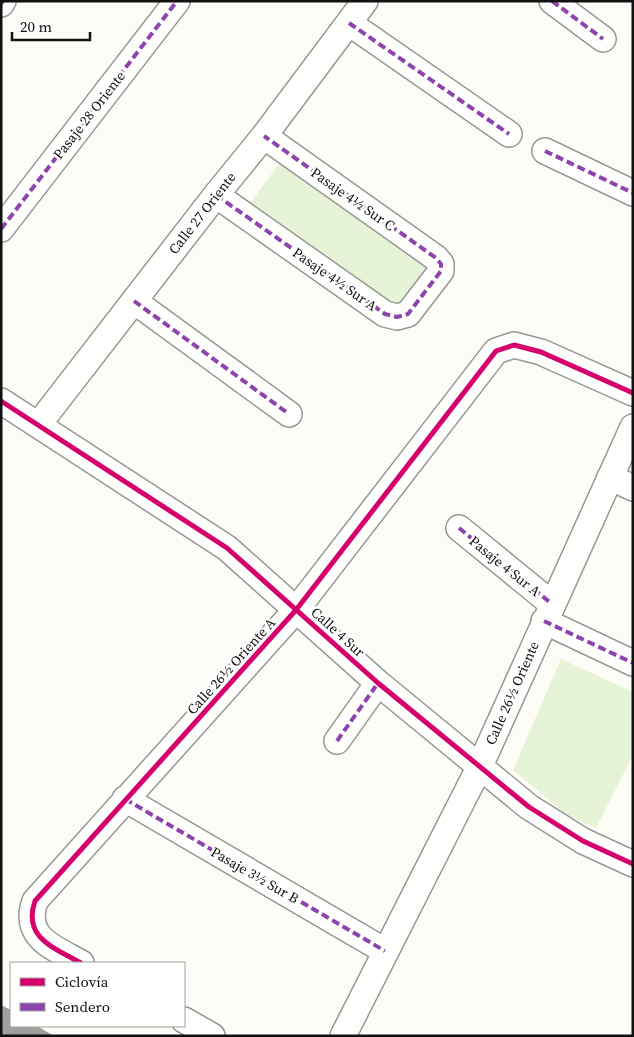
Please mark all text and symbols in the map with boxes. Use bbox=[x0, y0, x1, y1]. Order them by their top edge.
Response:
scale bar bbox=[12, 10, 90, 42]
text: 20 m bbox=[20, 16, 52, 37]
street label: Pasaje 28 Oriente bbox=[48, 67, 130, 163]
street label: Pasaje 4½ Sur C bbox=[307, 163, 399, 236]
street label: Calle 27 Oriente bbox=[164, 168, 240, 258]
street label: Pasaje 4½ Sur A bbox=[289, 242, 382, 316]
street label: Pasaje 4 Sur A bbox=[465, 531, 546, 602]
street label: Calle 4 Sur bbox=[307, 602, 369, 662]
street label: Calle 26½ Oriente A bbox=[182, 613, 280, 719]
street label: Calle 26½ Oriente bbox=[480, 638, 544, 748]
street label: Pasaje 3½ Sur B bbox=[207, 842, 303, 908]
legend bbox=[10, 962, 185, 1027]
text: Ciclovía bbox=[55, 971, 109, 992]
text: Sendero bbox=[55, 996, 110, 1017]

